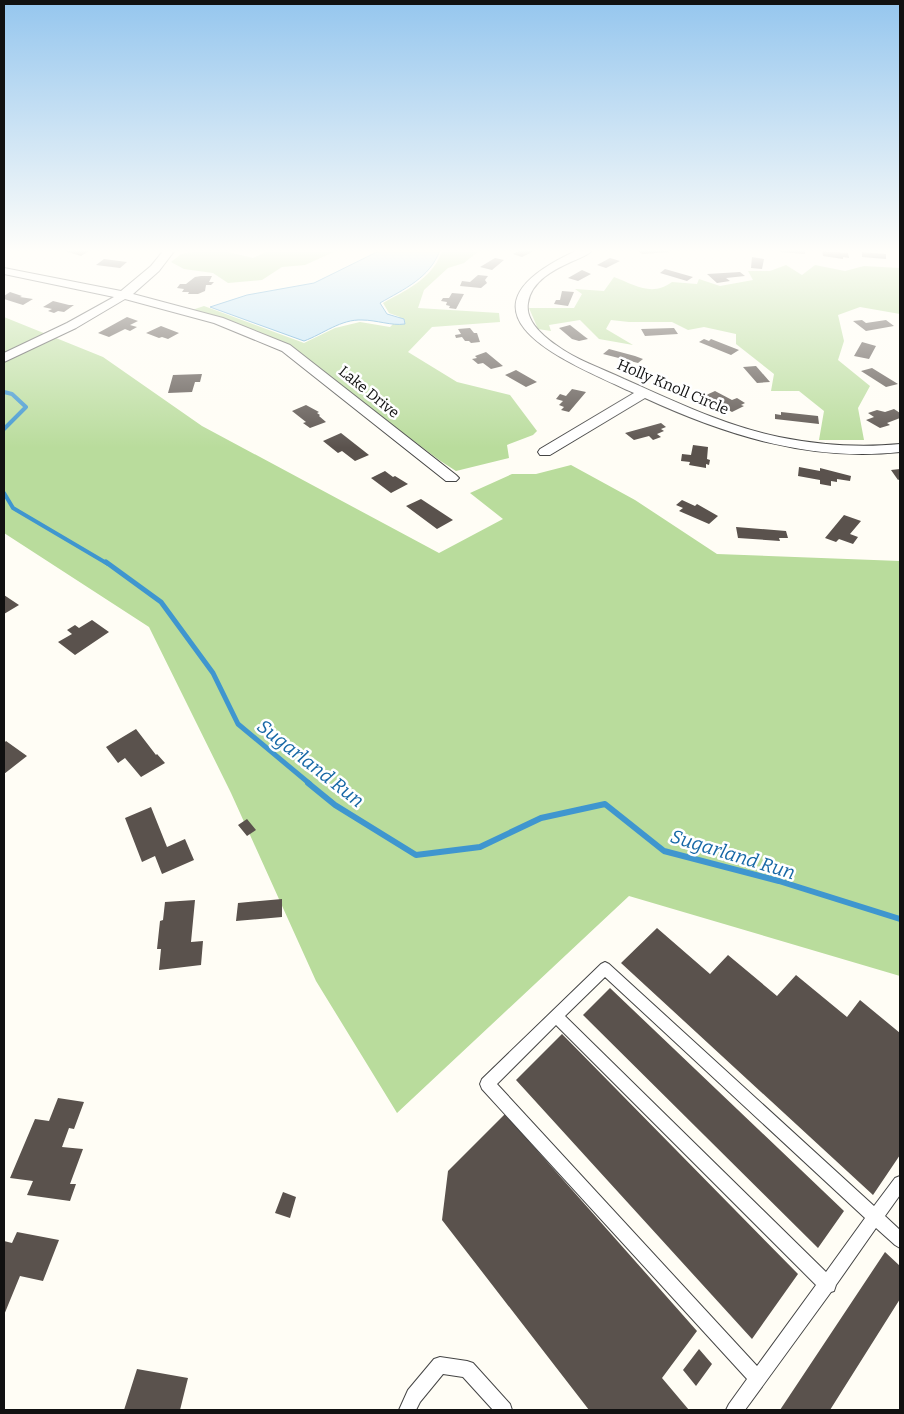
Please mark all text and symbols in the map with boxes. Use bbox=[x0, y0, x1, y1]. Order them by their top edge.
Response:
street label: Holly Knoll Circle bbox=[614, 355, 732, 419]
street label: Lake Drive bbox=[335, 362, 403, 422]
water label: Sugarland Run bbox=[253, 715, 369, 812]
water label: Sugarland Run bbox=[668, 825, 798, 884]

